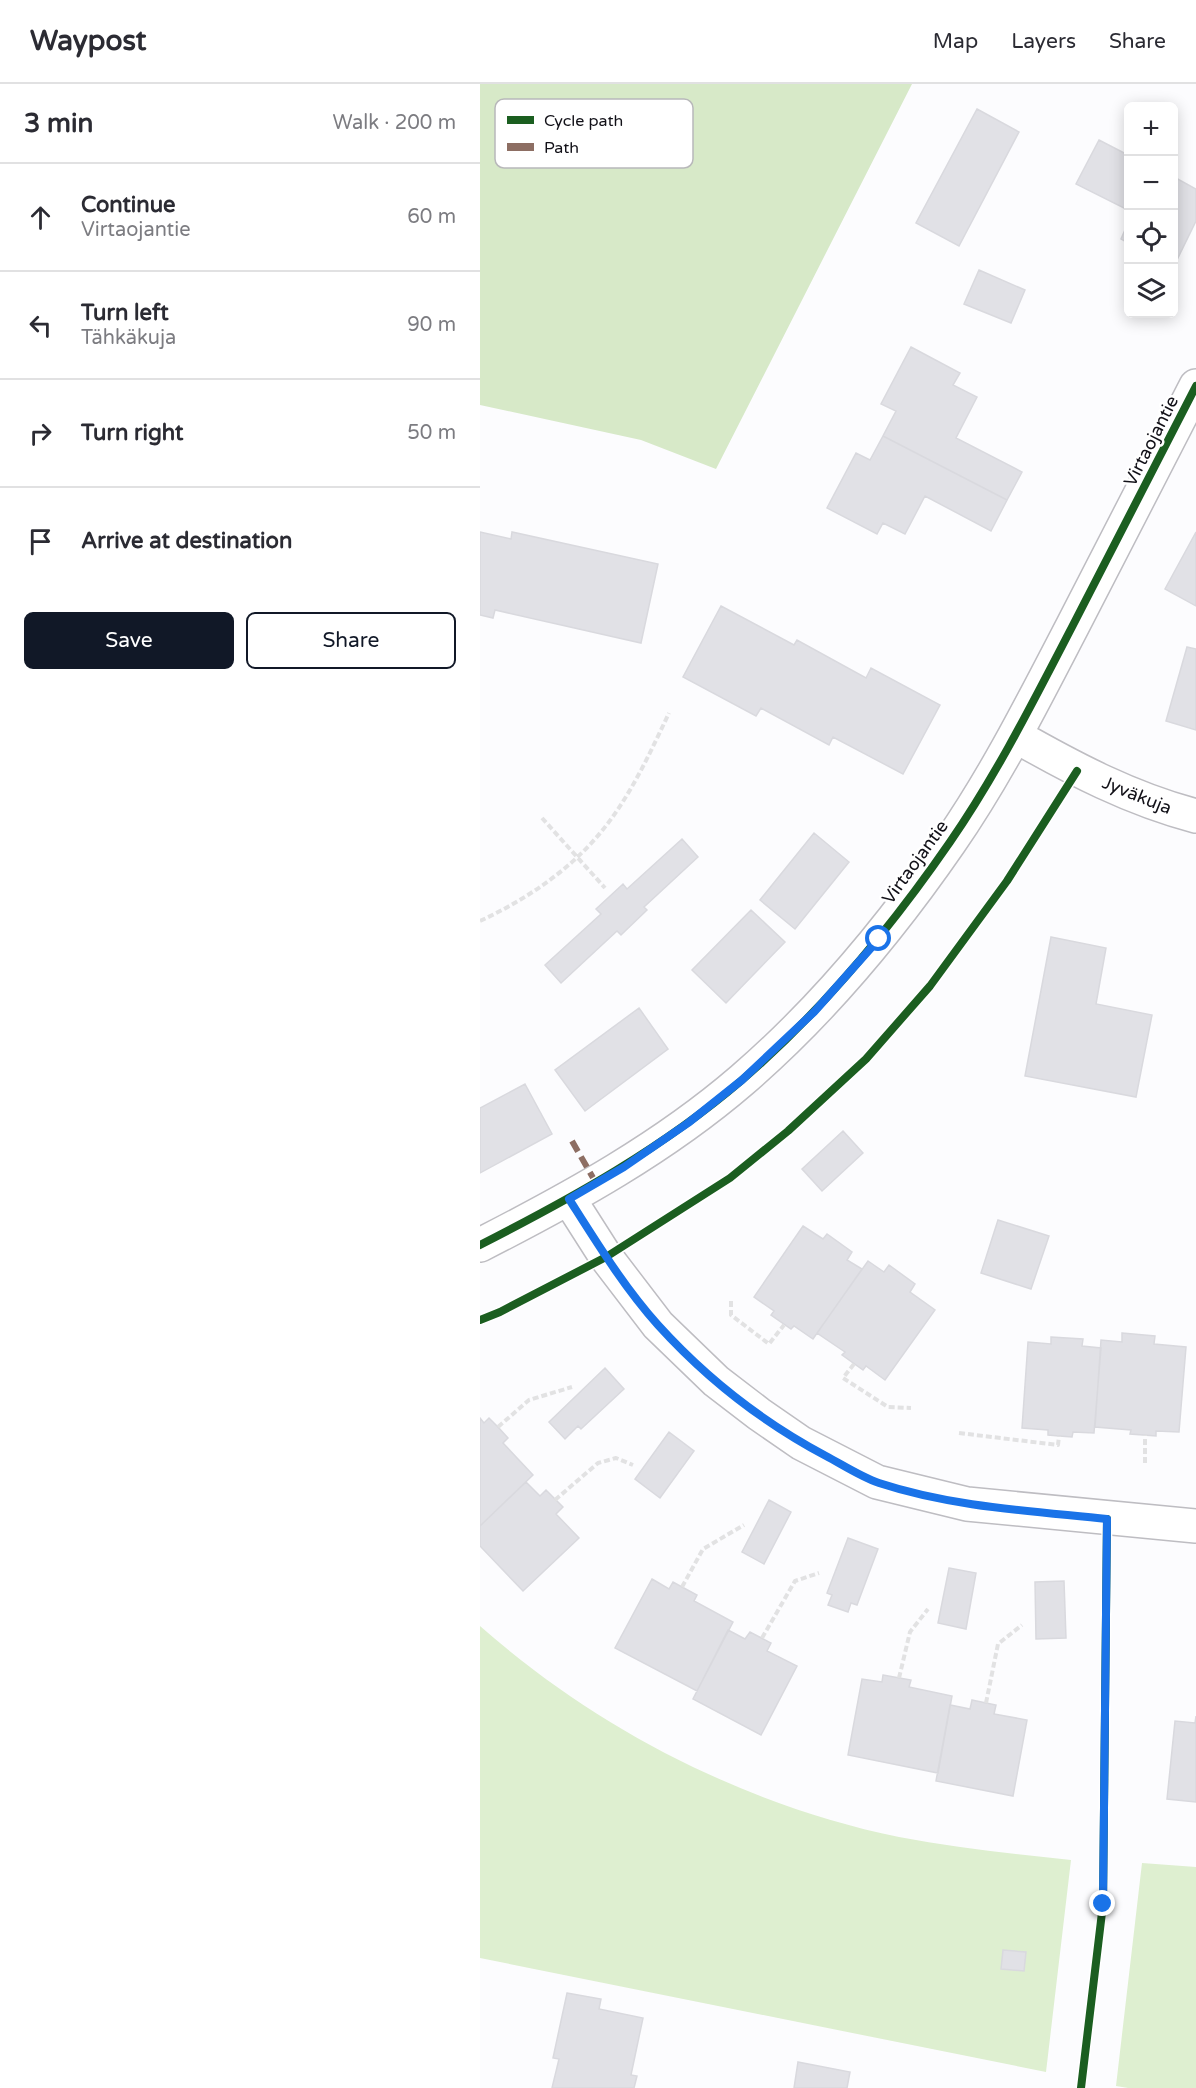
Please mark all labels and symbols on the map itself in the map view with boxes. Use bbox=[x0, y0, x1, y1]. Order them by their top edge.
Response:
legend bbox=[495, 99, 693, 168]
text: Cycle path bbox=[544, 111, 623, 131]
text: Path bbox=[544, 138, 579, 158]
street label: Virtaojantie bbox=[1119, 392, 1183, 490]
street label: Jyväkuja bbox=[1099, 771, 1175, 819]
street label: Virtaojantie bbox=[877, 816, 953, 908]
route start bbox=[865, 925, 891, 951]
route end bbox=[1089, 1890, 1115, 1916]

